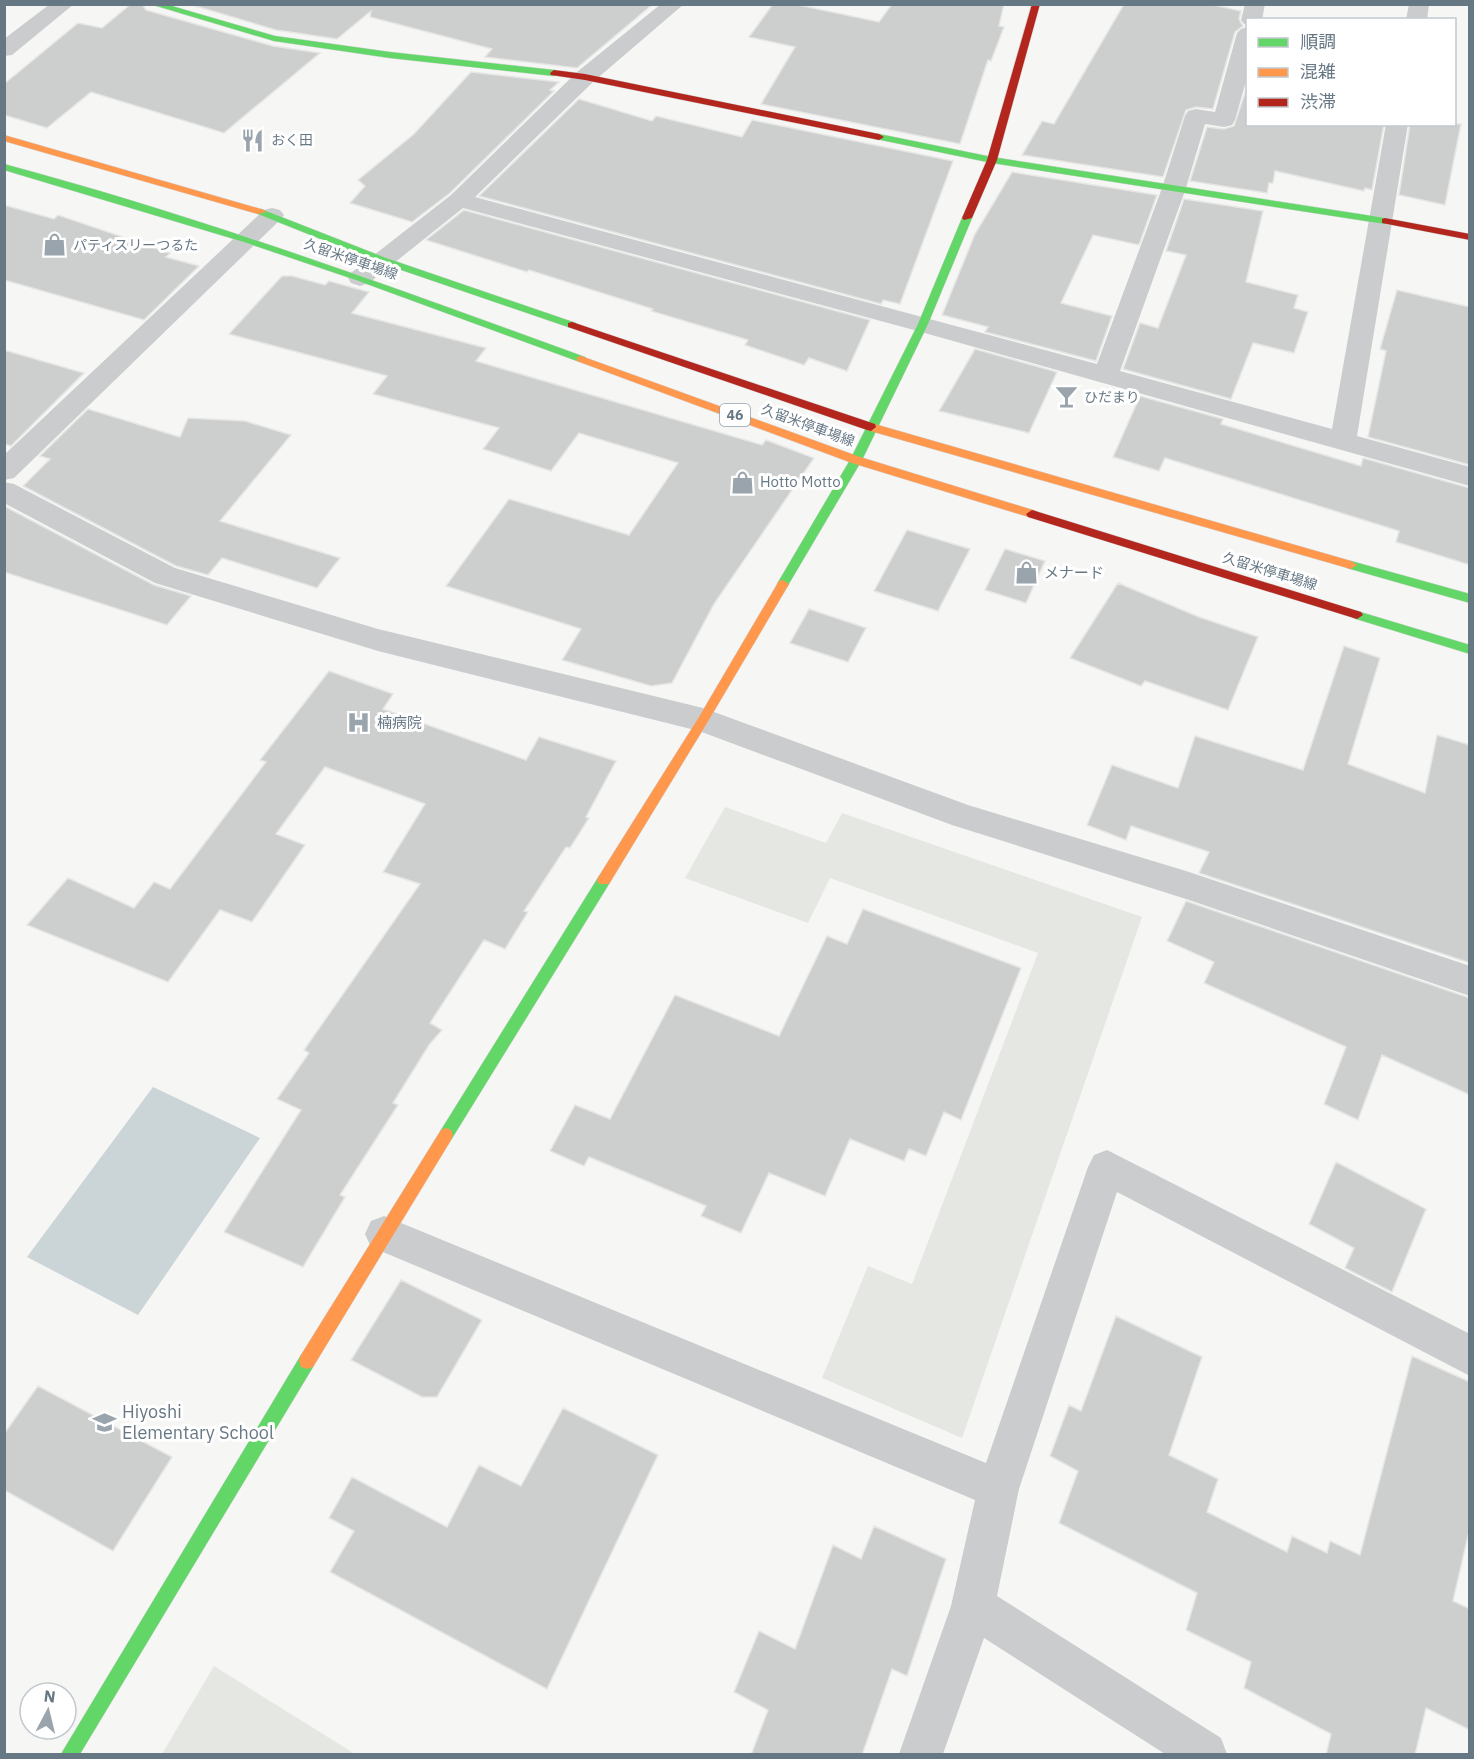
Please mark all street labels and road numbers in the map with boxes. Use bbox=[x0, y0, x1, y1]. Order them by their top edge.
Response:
street label: 久留米停車場線 bbox=[302, 235, 400, 283]
street label: 久留米停車場線 bbox=[759, 400, 857, 450]
road number: 46 bbox=[720, 404, 750, 426]
street label: 久留米停車場線 bbox=[1221, 548, 1319, 594]

